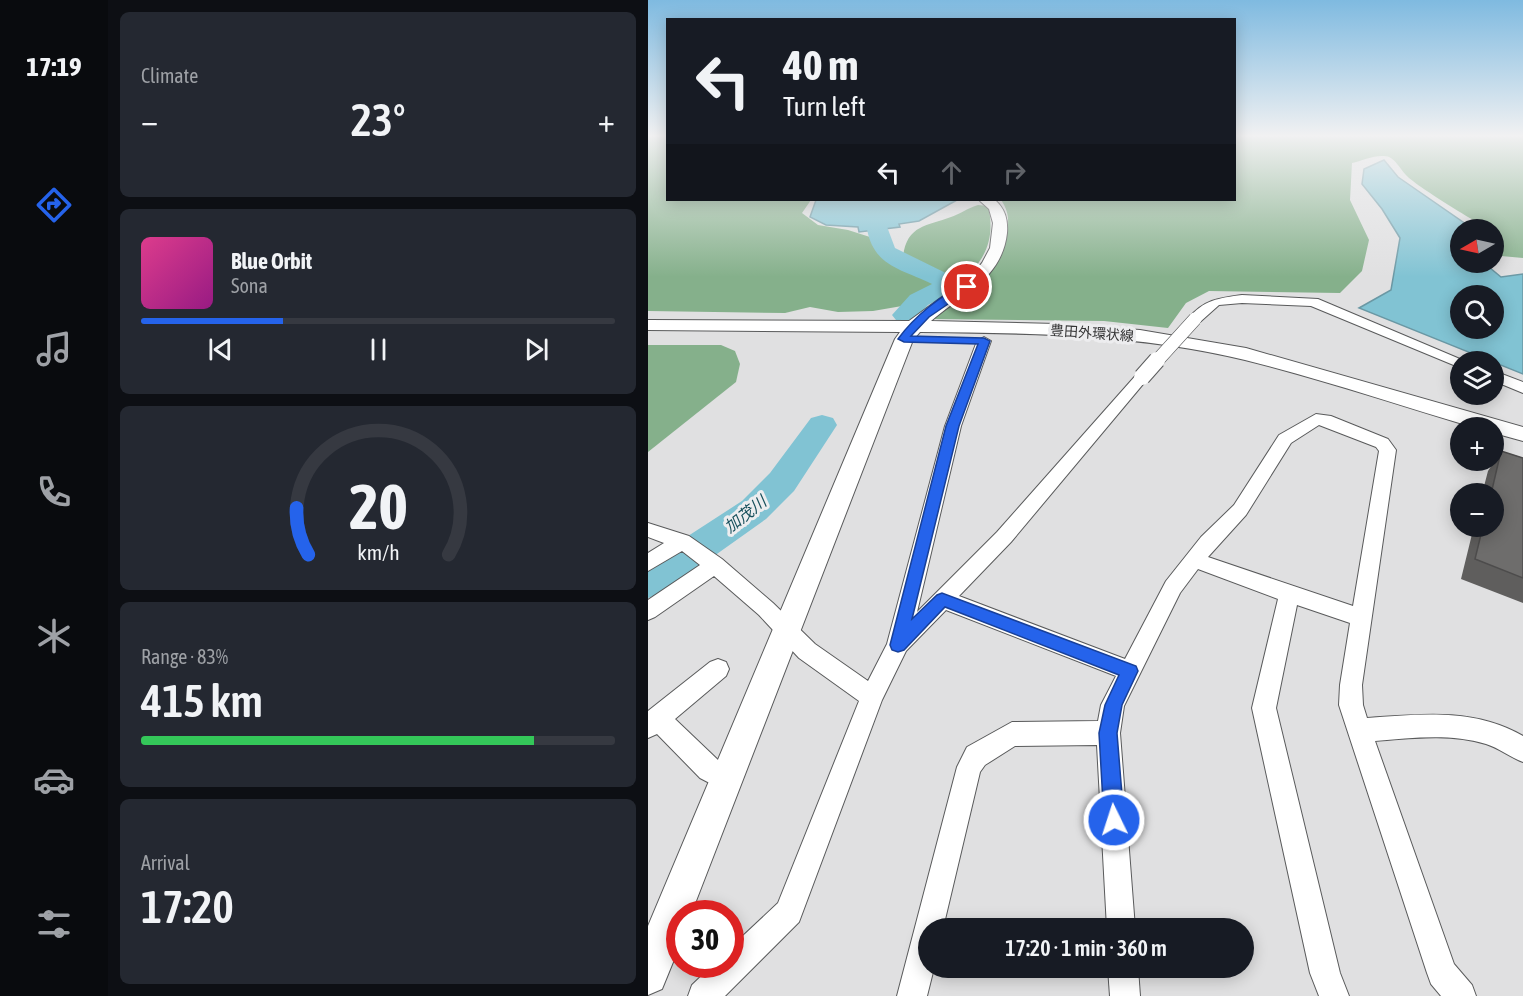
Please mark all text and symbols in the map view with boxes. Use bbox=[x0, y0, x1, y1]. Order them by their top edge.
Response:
text: 40 m bbox=[783, 41, 858, 89]
icon: left bbox=[684, 42, 762, 120]
text: 17:19 bbox=[26, 51, 82, 82]
text: Climate bbox=[141, 64, 198, 87]
text: Turn left bbox=[783, 91, 866, 122]
text: 23° bbox=[351, 94, 405, 146]
text: − bbox=[141, 101, 158, 139]
text: + bbox=[598, 101, 615, 139]
icon: left bbox=[872, 156, 905, 189]
icon: ahead bbox=[935, 156, 968, 189]
icon: right bbox=[998, 156, 1031, 189]
icon: directions bbox=[33, 184, 75, 226]
north arrow bbox=[1450, 219, 1504, 273]
map controls bbox=[1450, 219, 1504, 537]
text: Blue Orbit bbox=[231, 248, 312, 274]
pin bbox=[941, 261, 992, 312]
icon: arrive bbox=[950, 270, 983, 303]
text: Sona bbox=[231, 274, 268, 297]
button: search bbox=[1450, 285, 1504, 339]
street label: 豊田外環状線 bbox=[1050, 322, 1134, 344]
icon: music bbox=[33, 328, 75, 370]
icon: previous bbox=[204, 333, 237, 366]
icon: pause bbox=[362, 333, 395, 366]
icon: next bbox=[520, 333, 553, 366]
button: layers bbox=[1450, 351, 1504, 405]
button: + bbox=[1450, 417, 1504, 471]
icon: phone bbox=[33, 471, 75, 513]
text: 20 bbox=[349, 471, 407, 542]
button: − bbox=[1450, 483, 1504, 537]
water label: 加茂川 bbox=[721, 491, 771, 536]
text: km/h bbox=[357, 540, 399, 565]
icon: climate bbox=[33, 615, 75, 657]
text: Range · 83% bbox=[141, 645, 228, 668]
text: 415 km bbox=[141, 675, 263, 727]
icon: car bbox=[33, 759, 75, 801]
position arrow bbox=[1082, 788, 1146, 852]
text: Arrival bbox=[141, 851, 190, 874]
text: 17:20 bbox=[141, 881, 234, 933]
speed limit sign: 30 bbox=[666, 900, 744, 978]
icon: filters bbox=[33, 903, 75, 945]
text: 17:20 · 1 min · 360 m bbox=[1005, 935, 1167, 961]

